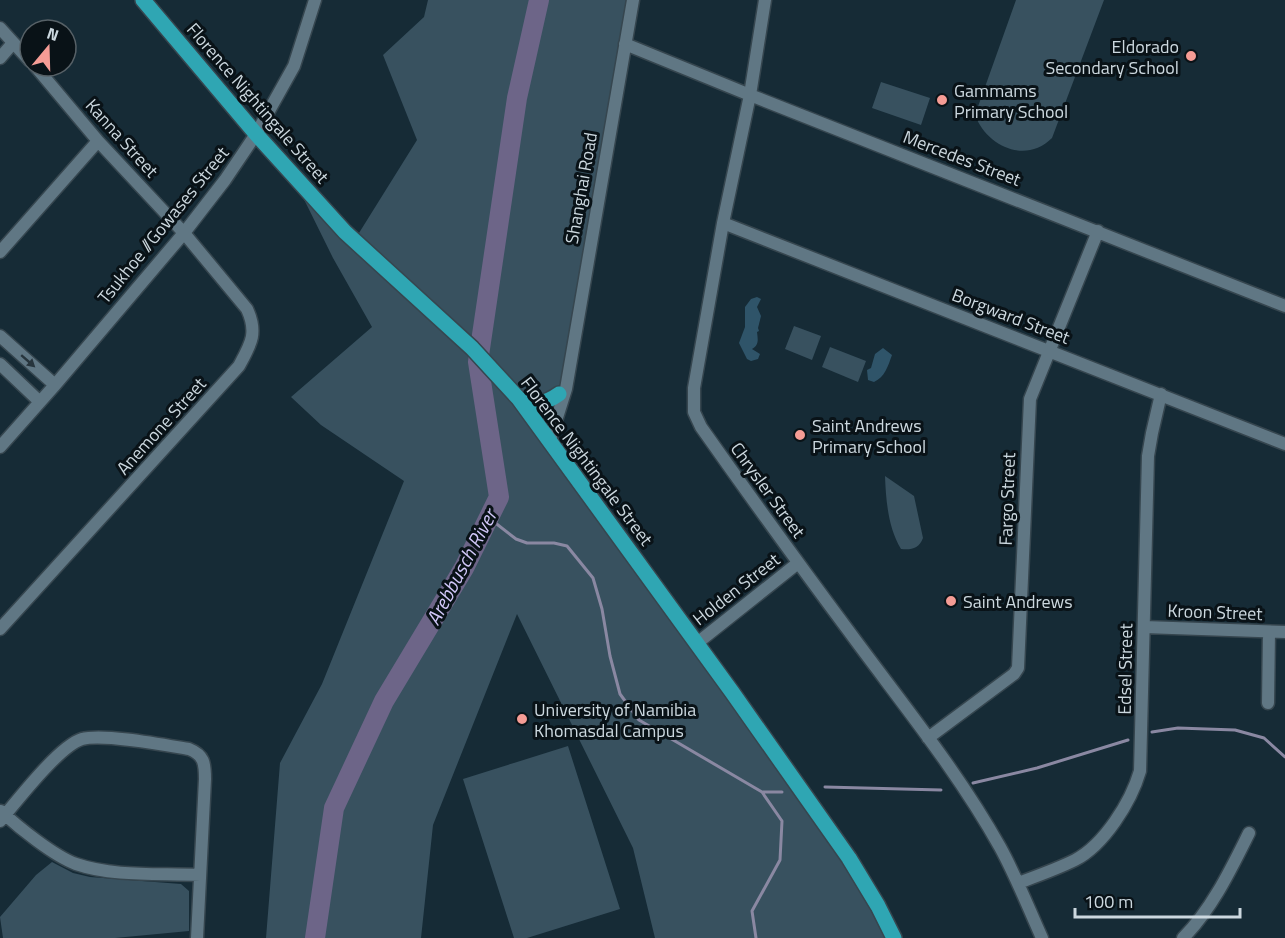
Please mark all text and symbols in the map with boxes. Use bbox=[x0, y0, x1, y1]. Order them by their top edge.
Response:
street label: Florence Nightingale Street bbox=[180, 17, 336, 190]
north arrow bbox=[18, 18, 78, 78]
text: N bbox=[44, 21, 62, 47]
place label: Eldorado Secondary School bbox=[1045, 33, 1179, 81]
marker: Eldorado Secondary School bbox=[1184, 49, 1198, 63]
place label: Gammams Primary School bbox=[954, 77, 1068, 125]
street label: Kanna Street bbox=[79, 93, 165, 184]
marker: Gammams Primary School bbox=[935, 93, 949, 107]
street label: Mercedes Street bbox=[899, 123, 1026, 193]
street label: Shanghai Road bbox=[558, 130, 604, 246]
street label: Tsukhoe //Gowases Street bbox=[91, 140, 235, 310]
street label: Borgward Street bbox=[948, 281, 1075, 351]
one-way arrow bbox=[20, 354, 36, 367]
street label: Anemone Street bbox=[110, 371, 213, 481]
street label: Florence Nightingale Street bbox=[514, 371, 660, 552]
place label: Saint Andrews Primary School bbox=[812, 412, 926, 460]
marker: Saint Andrews Primary School bbox=[793, 428, 807, 442]
street label: Chrysler Street bbox=[724, 437, 812, 544]
street label: Fargo Street bbox=[992, 451, 1022, 546]
water label: Arebbusch River bbox=[417, 501, 506, 630]
street label: Holden Street bbox=[687, 546, 786, 632]
place label: Saint Andrews bbox=[963, 588, 1073, 615]
marker: Saint Andrews bbox=[944, 594, 958, 608]
street label: Kroon Street bbox=[1167, 597, 1264, 627]
street label: Edsel Street bbox=[1111, 622, 1139, 715]
place label: University of Namibia Khomasdal Campus bbox=[534, 696, 696, 744]
marker: University of Namibia Khomasdal Campus bbox=[515, 712, 529, 726]
scale bar bbox=[1075, 881, 1240, 919]
text: 100 m bbox=[1084, 888, 1133, 915]

